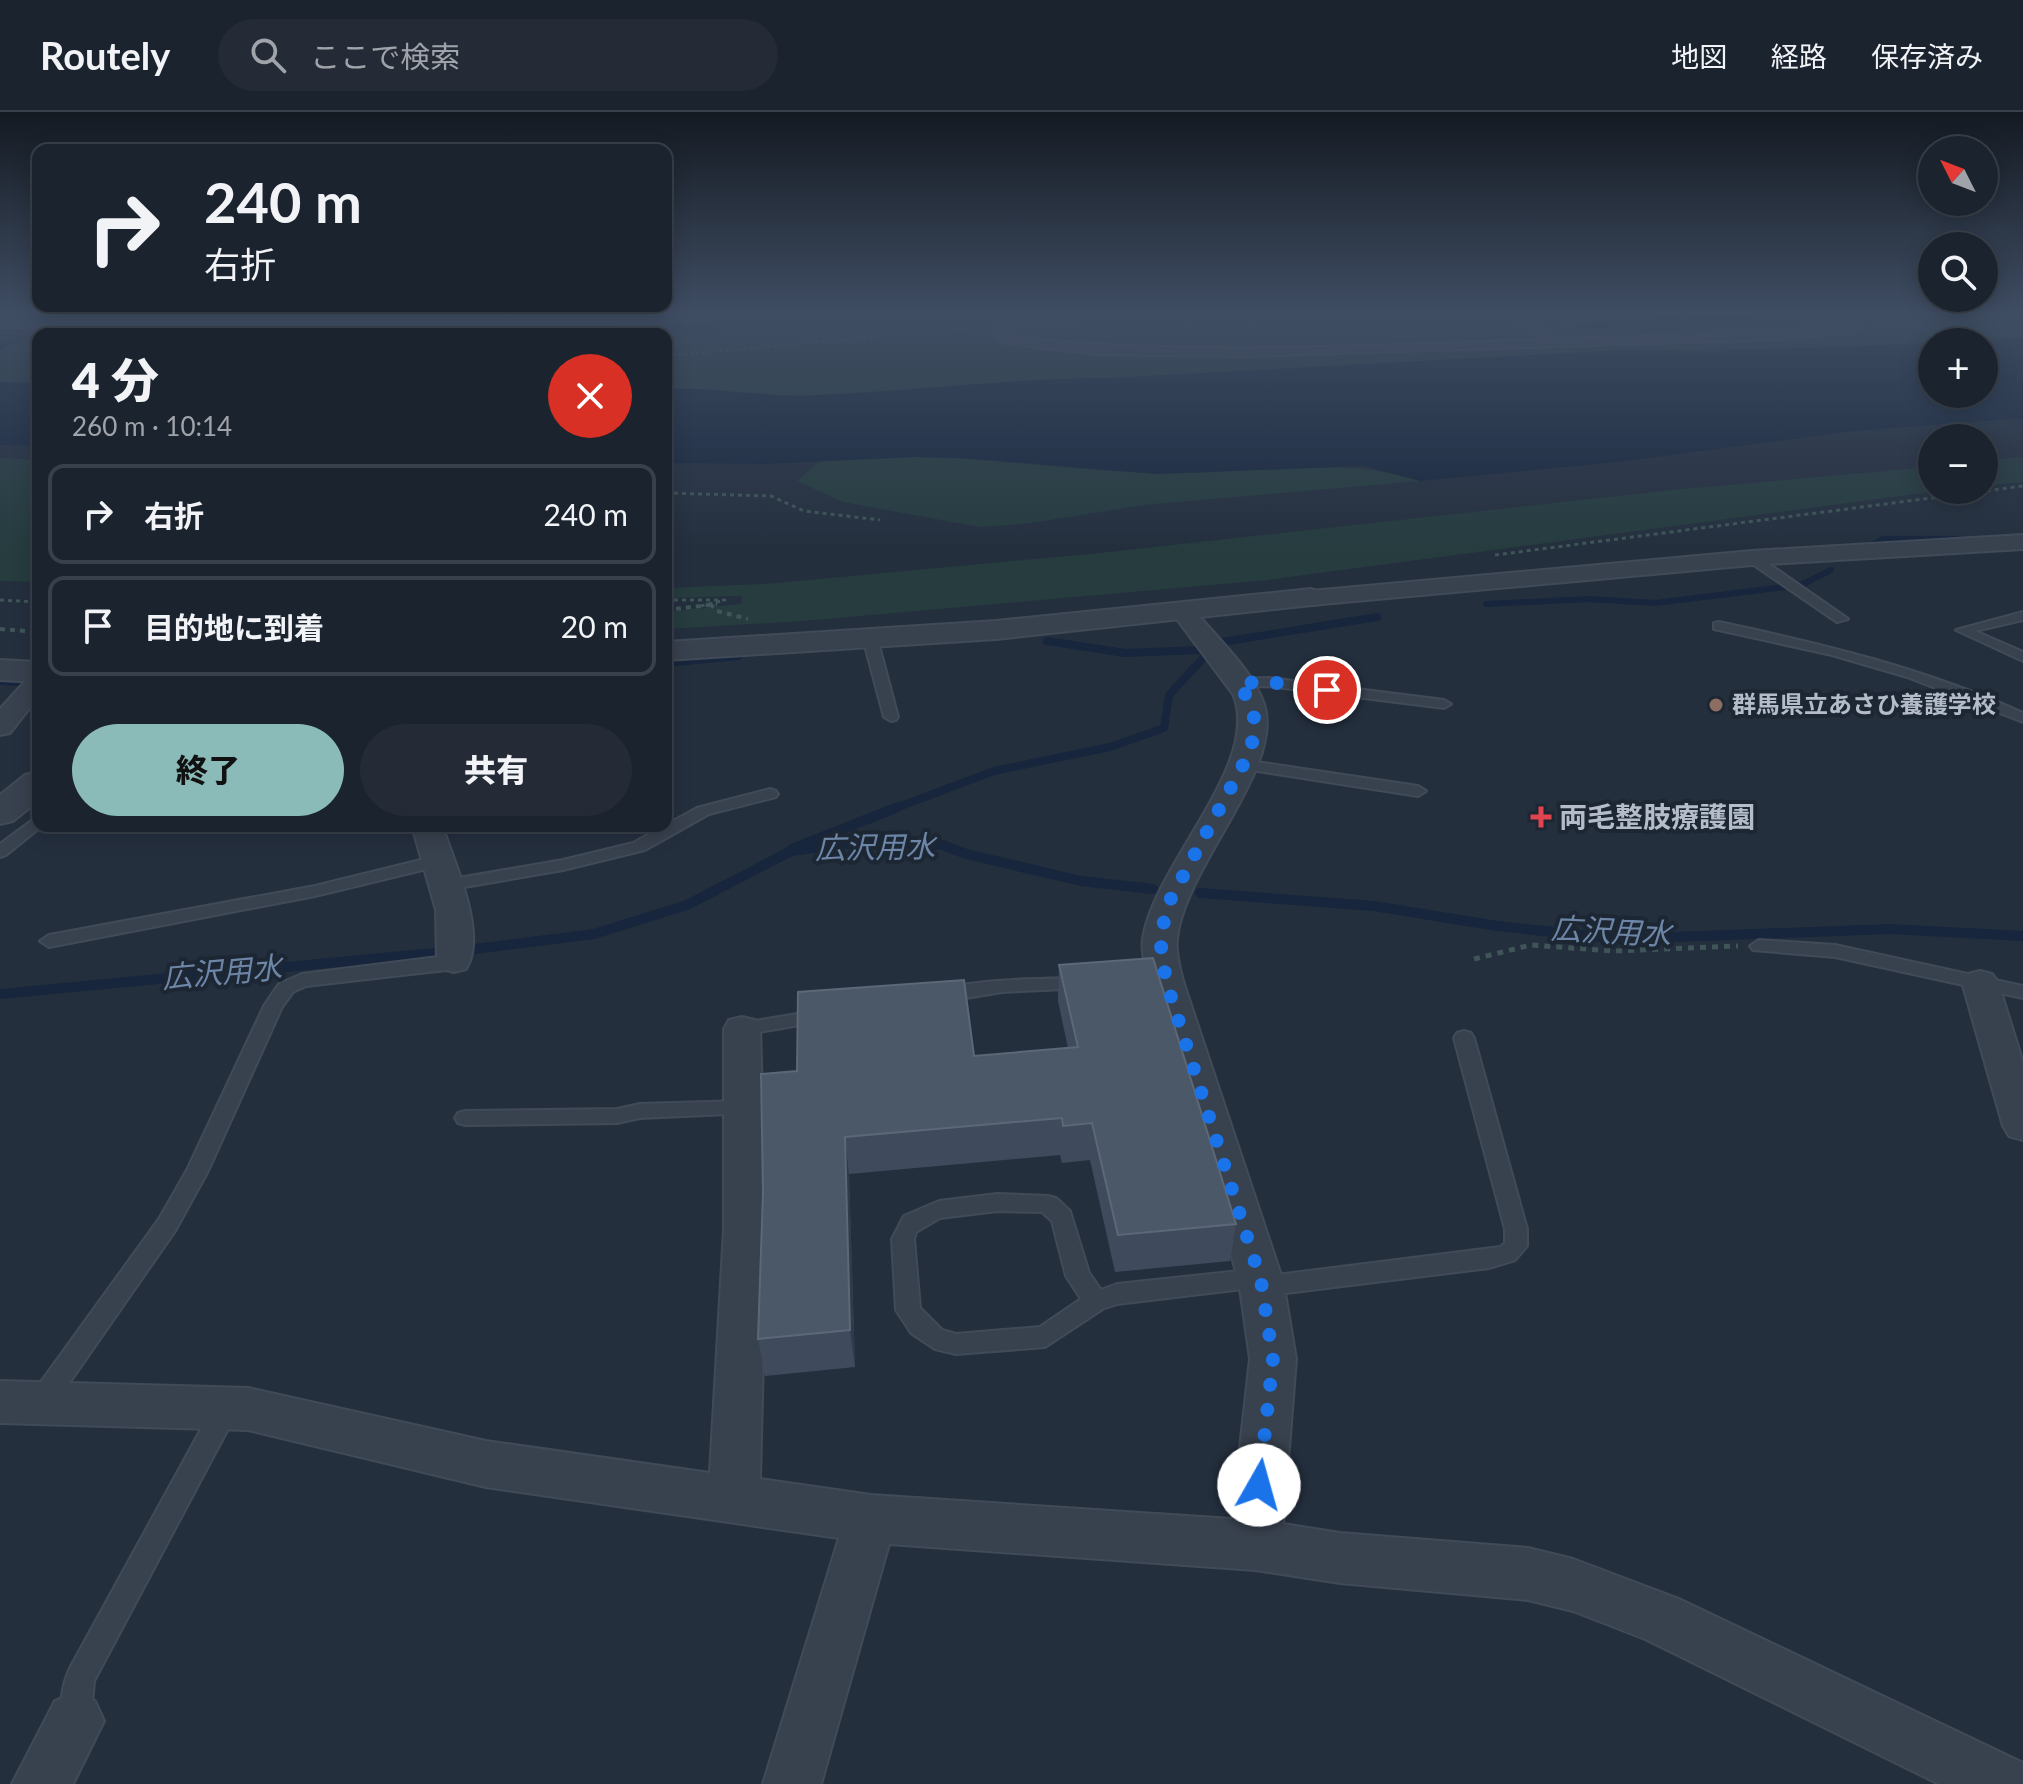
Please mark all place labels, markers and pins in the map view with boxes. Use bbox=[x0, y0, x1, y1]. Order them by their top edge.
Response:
pin bbox=[1293, 656, 1361, 724]
place label: 群馬県立あさひ養護学校 bbox=[1732, 689, 1996, 718]
marker: 群馬県立あさひ養護学校 bbox=[1707, 696, 1725, 714]
place label: 両毛整肢療護園 bbox=[1559, 799, 1755, 833]
marker: 両毛整肢療護園 bbox=[1530, 806, 1552, 828]

